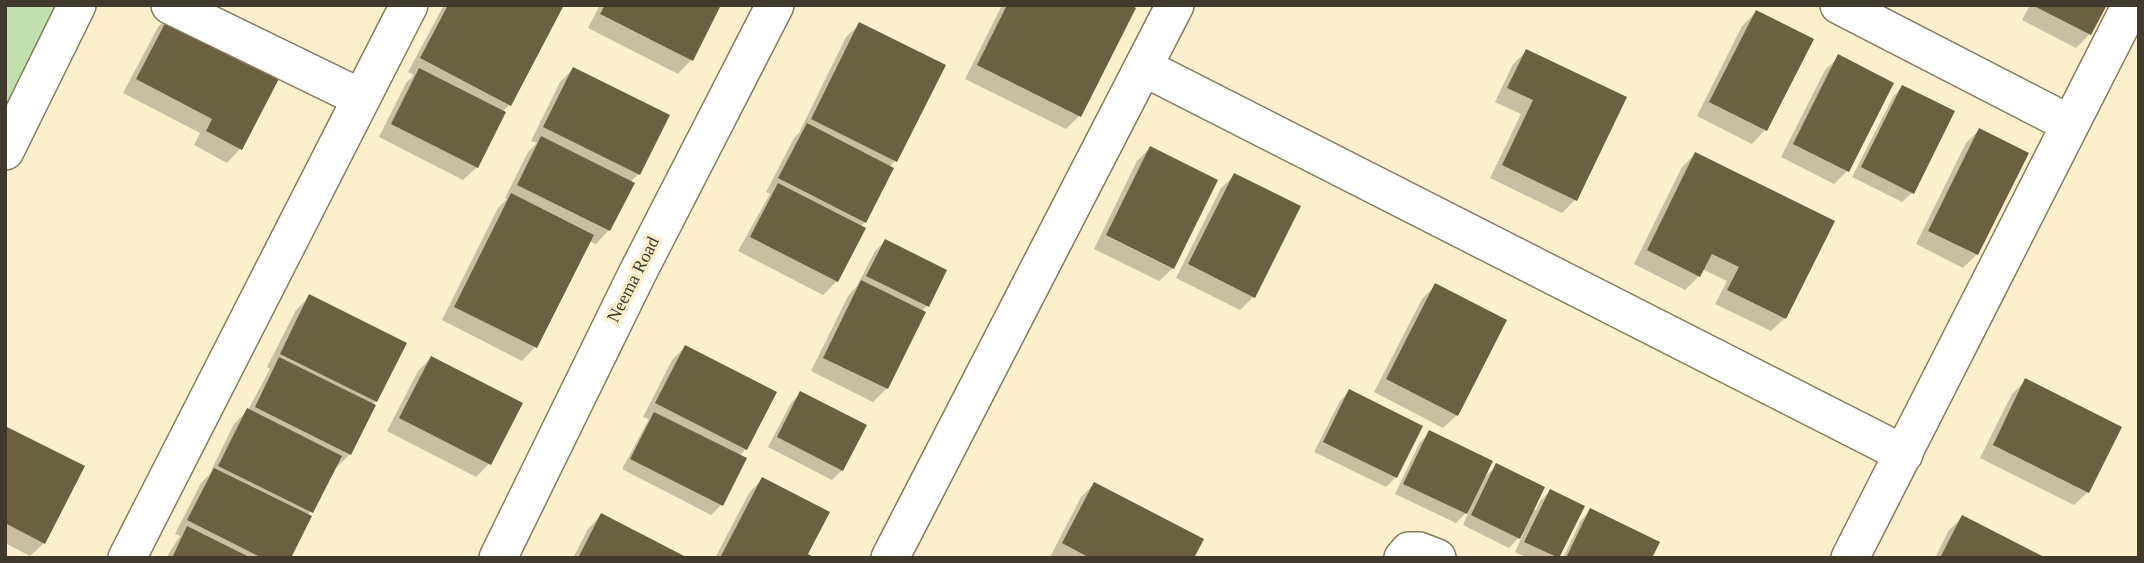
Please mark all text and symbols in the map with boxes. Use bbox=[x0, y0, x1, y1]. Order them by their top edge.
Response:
street label: Neema Road bbox=[603, 233, 665, 327]

